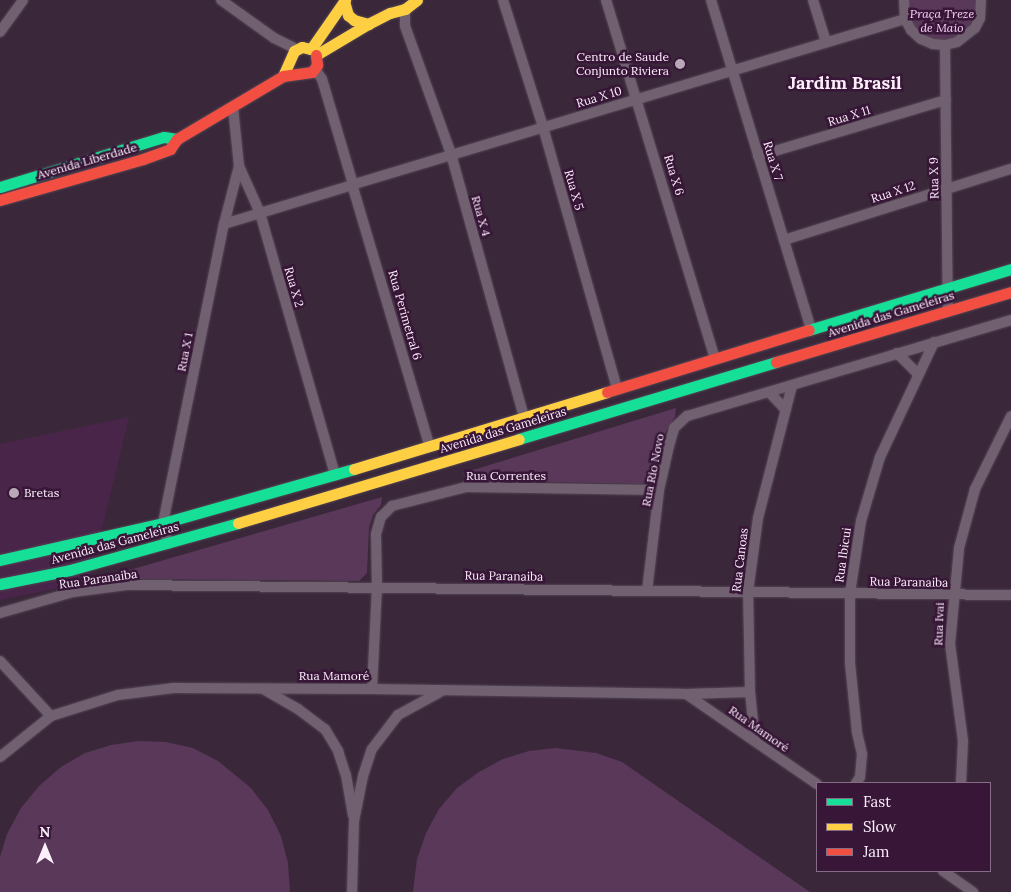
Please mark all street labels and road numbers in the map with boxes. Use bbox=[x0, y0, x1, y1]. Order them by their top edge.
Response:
street label: Rua X 10 bbox=[575, 83, 623, 111]
street label: Rua X 11 bbox=[826, 103, 872, 129]
street label: Avenida Liberdade bbox=[36, 140, 138, 182]
street label: Rua X 7 bbox=[760, 140, 786, 182]
street label: Rua X 6 bbox=[661, 153, 687, 197]
street label: Rua X 9 bbox=[926, 157, 942, 199]
street label: Rua X 5 bbox=[561, 168, 587, 212]
street label: Rua X 12 bbox=[869, 178, 917, 206]
street label: Rua X 4 bbox=[468, 194, 494, 238]
street label: Rua X 2 bbox=[281, 265, 307, 309]
street label: Rua Perimetral 6 bbox=[385, 268, 425, 362]
street label: Avenida das Gameleiras bbox=[826, 288, 956, 340]
street label: Rua X 1 bbox=[174, 331, 196, 373]
street label: Avenida das Gameleiras bbox=[438, 404, 568, 456]
street label: Rua Rio Novo bbox=[639, 432, 667, 508]
street label: Rua Correntes bbox=[466, 469, 546, 483]
street label: Avenida das Gameleiras bbox=[50, 519, 180, 567]
street label: Rua Canoas bbox=[729, 527, 751, 593]
street label: Rua Ibicui bbox=[832, 527, 854, 583]
street label: Rua Paranaiba bbox=[58, 566, 138, 592]
street label: Rua Paranaiba bbox=[465, 568, 543, 584]
street label: Rua Paranaiba bbox=[870, 574, 948, 590]
street label: Rua Ivai bbox=[931, 602, 947, 646]
street label: Rua Mamoré bbox=[299, 669, 369, 683]
street label: Rua Mamoré bbox=[726, 703, 792, 755]

